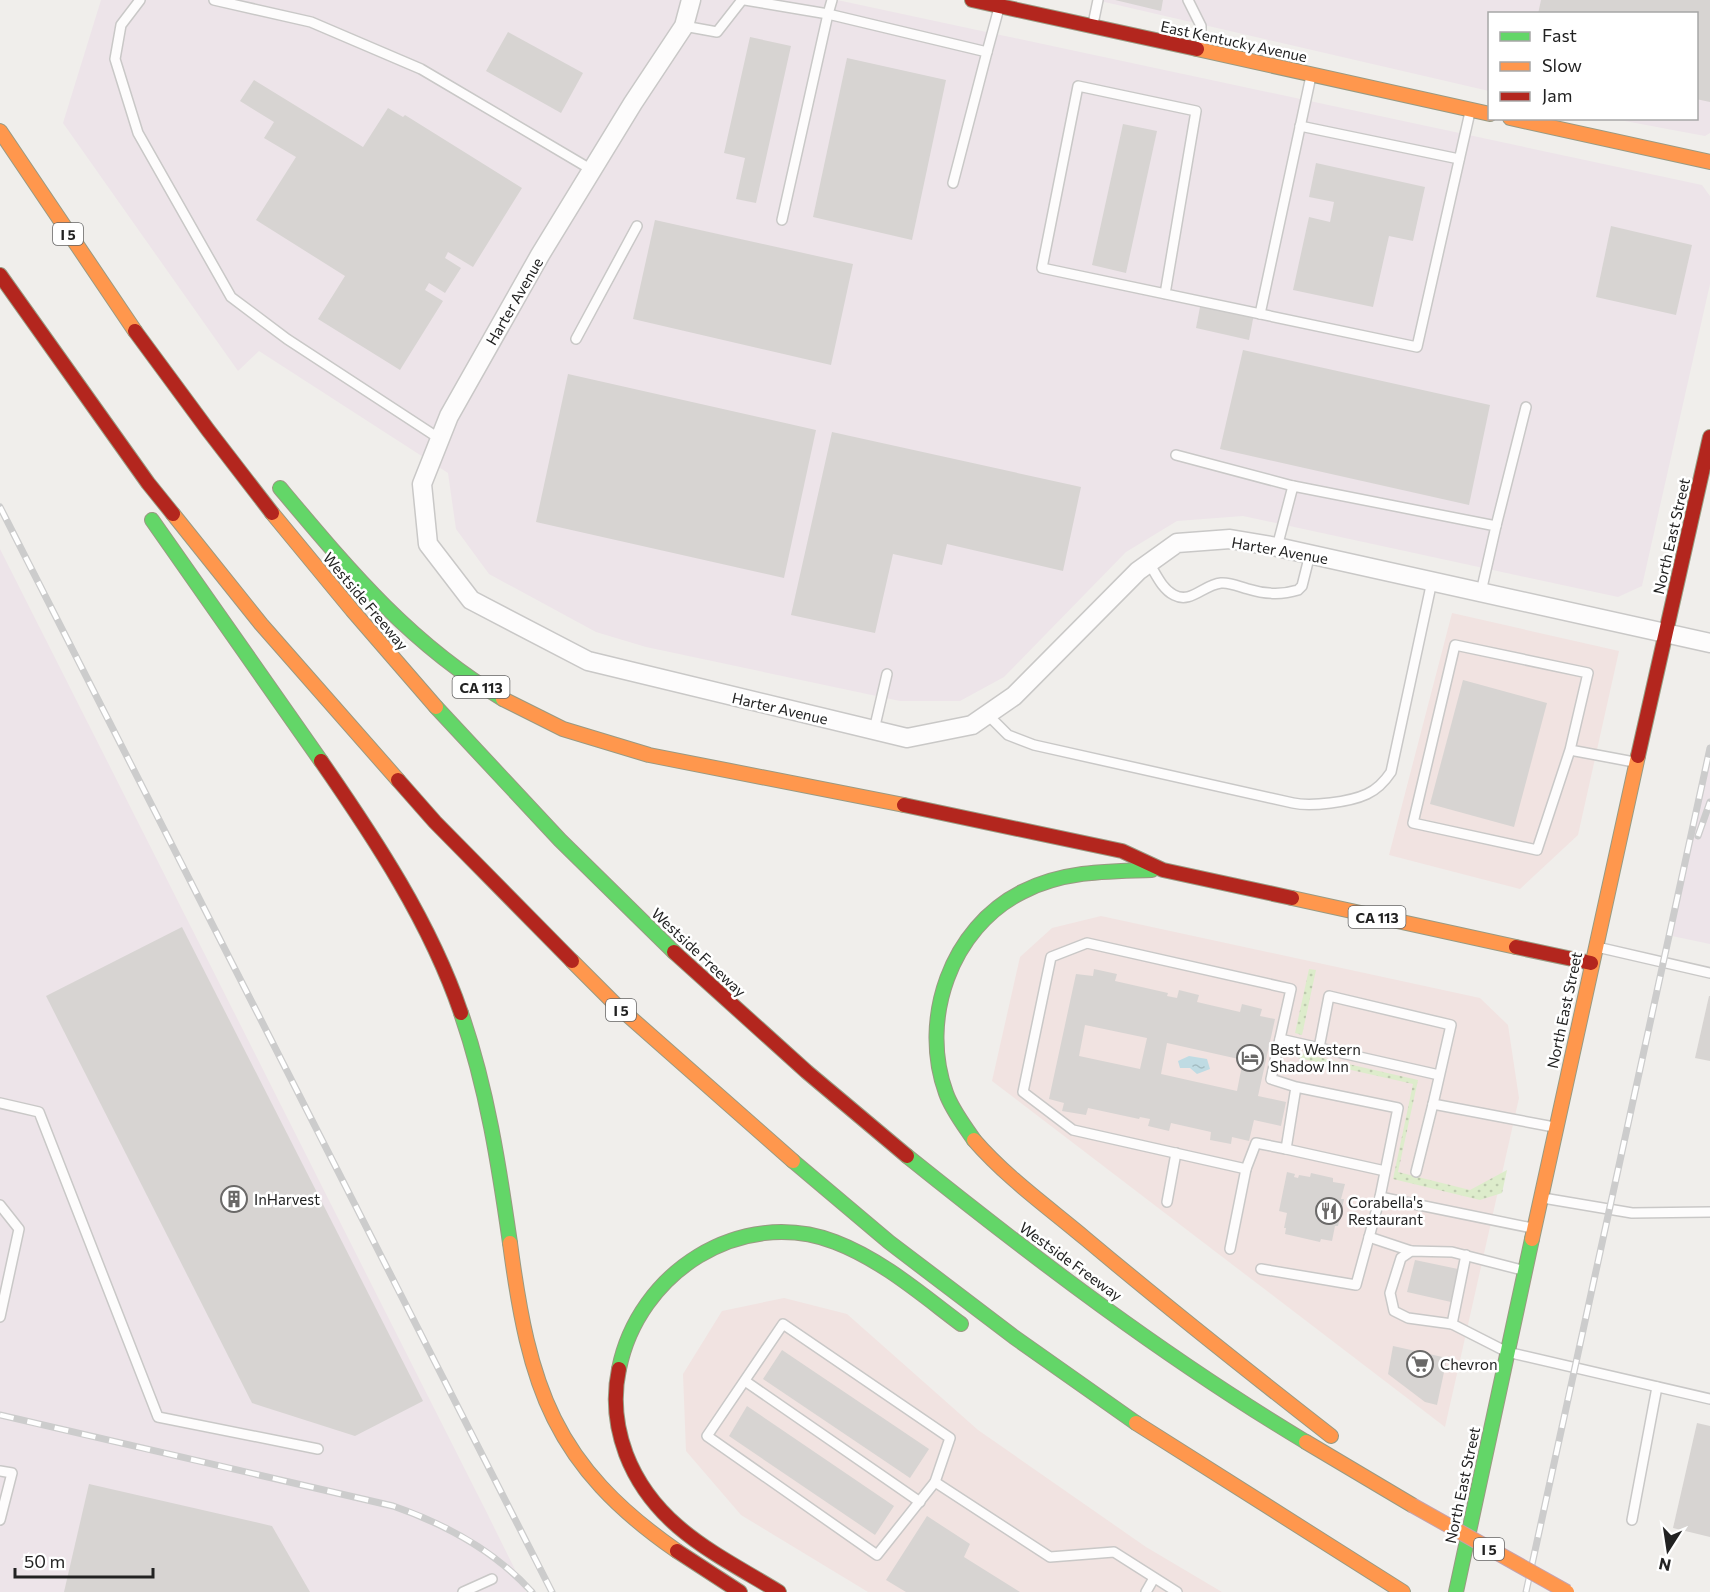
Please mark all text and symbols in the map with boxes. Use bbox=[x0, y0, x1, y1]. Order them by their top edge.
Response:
legend bbox=[1488, 12, 1698, 120]
street label: East Kentucky Avenue bbox=[1159, 17, 1309, 65]
text: Fast bbox=[1542, 24, 1577, 46]
text: Slow bbox=[1542, 54, 1582, 76]
text: Jam bbox=[1542, 84, 1572, 106]
road number: I 5 bbox=[53, 223, 83, 245]
street label: Harter Avenue bbox=[482, 254, 546, 348]
street label: North East Street bbox=[1649, 476, 1693, 596]
street label: Harter Avenue bbox=[1230, 533, 1330, 567]
street label: Westside Freeway bbox=[320, 548, 412, 654]
road number: CA 113 bbox=[452, 676, 510, 698]
street label: Harter Avenue bbox=[730, 688, 830, 728]
street label: Westside Freeway bbox=[648, 904, 750, 1000]
road number: CA 113 bbox=[1348, 906, 1406, 928]
street label: North East Street bbox=[1543, 950, 1585, 1070]
road number: I 5 bbox=[606, 999, 636, 1021]
place label: Best Western Shadow Inn bbox=[1270, 1040, 1361, 1075]
hotel icon: Best Western Shadow Inn bbox=[1235, 1043, 1265, 1073]
building icon: InHarvest bbox=[219, 1184, 249, 1214]
place label: InHarvest bbox=[254, 1190, 320, 1208]
place label: Corabella's Restaurant bbox=[1348, 1193, 1423, 1228]
restaurant icon: Corabella's Restaurant bbox=[1314, 1196, 1344, 1226]
street label: Westside Freeway bbox=[1016, 1218, 1126, 1304]
supermarket icon: Chevron bbox=[1405, 1349, 1435, 1379]
place label: Chevron bbox=[1440, 1355, 1498, 1373]
street label: North East Street bbox=[1441, 1425, 1483, 1545]
north arrow bbox=[1638, 1520, 1698, 1580]
road number: I 5 bbox=[1474, 1538, 1504, 1560]
scale bar bbox=[15, 1541, 153, 1579]
text: 50 m bbox=[24, 1550, 65, 1572]
text: N bbox=[1657, 1555, 1673, 1576]

